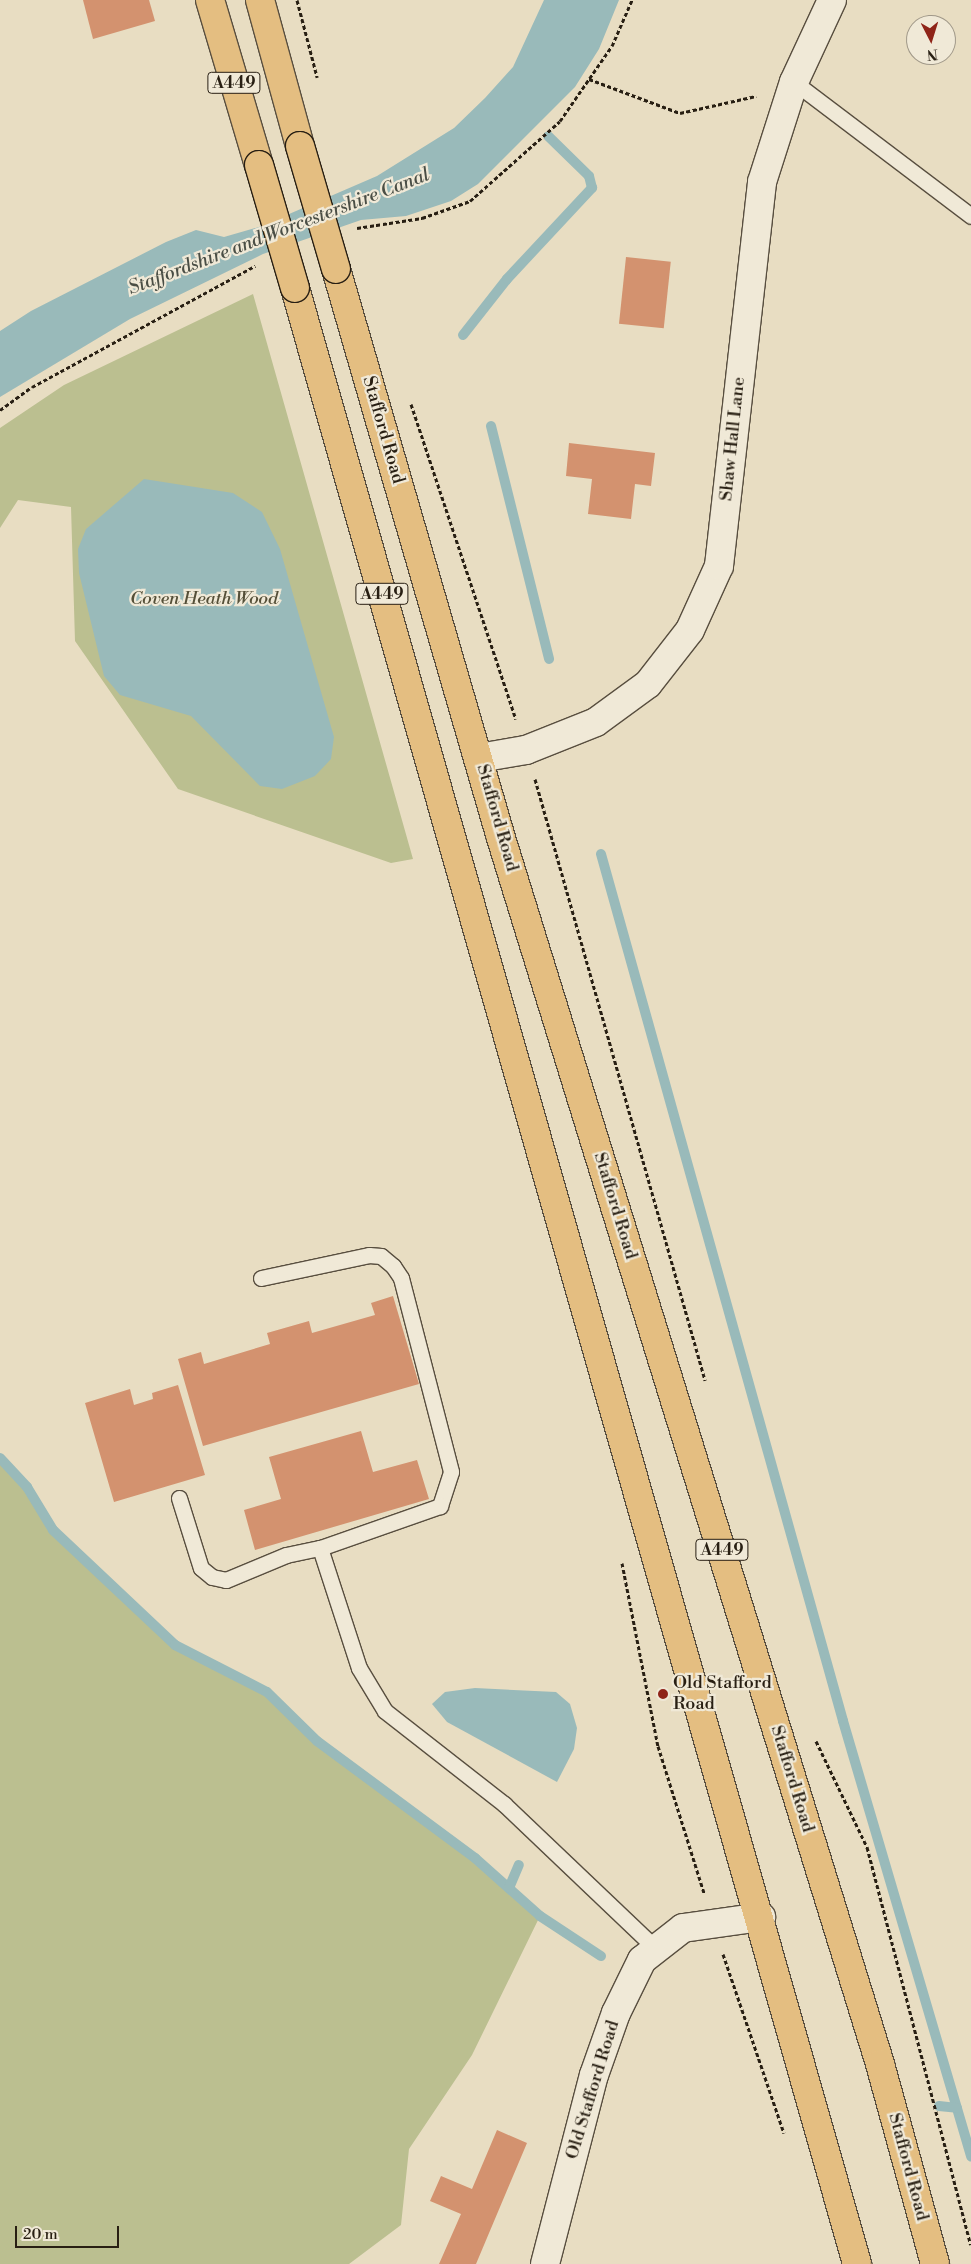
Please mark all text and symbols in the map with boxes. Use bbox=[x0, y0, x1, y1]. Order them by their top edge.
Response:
north arrow bbox=[906, 15, 956, 65]
text: N bbox=[926, 44, 939, 63]
road number: A449 bbox=[206, 70, 262, 96]
water label: Staffordshire and Worcestershire Canal bbox=[125, 164, 433, 300]
street label: Stafford Road bbox=[357, 374, 409, 486]
street label: Shaw Hall Lane bbox=[716, 376, 750, 502]
road number: A449 bbox=[354, 580, 410, 608]
park label: Coven Heath Wood bbox=[130, 588, 278, 610]
street label: Stafford Road bbox=[471, 762, 523, 874]
street label: Stafford Road bbox=[588, 1150, 642, 1262]
road number: A449 bbox=[694, 1536, 750, 1564]
place label: Old Stafford Road bbox=[673, 1673, 772, 1716]
marker: Old Stafford Road bbox=[657, 1688, 669, 1700]
street label: Stafford Road bbox=[765, 1723, 819, 1835]
street label: Old Stafford Road bbox=[562, 2018, 624, 2162]
street label: Stafford Road bbox=[883, 2111, 933, 2223]
scale bar bbox=[18, 2216, 121, 2248]
text: 20 m bbox=[23, 2225, 58, 2244]

